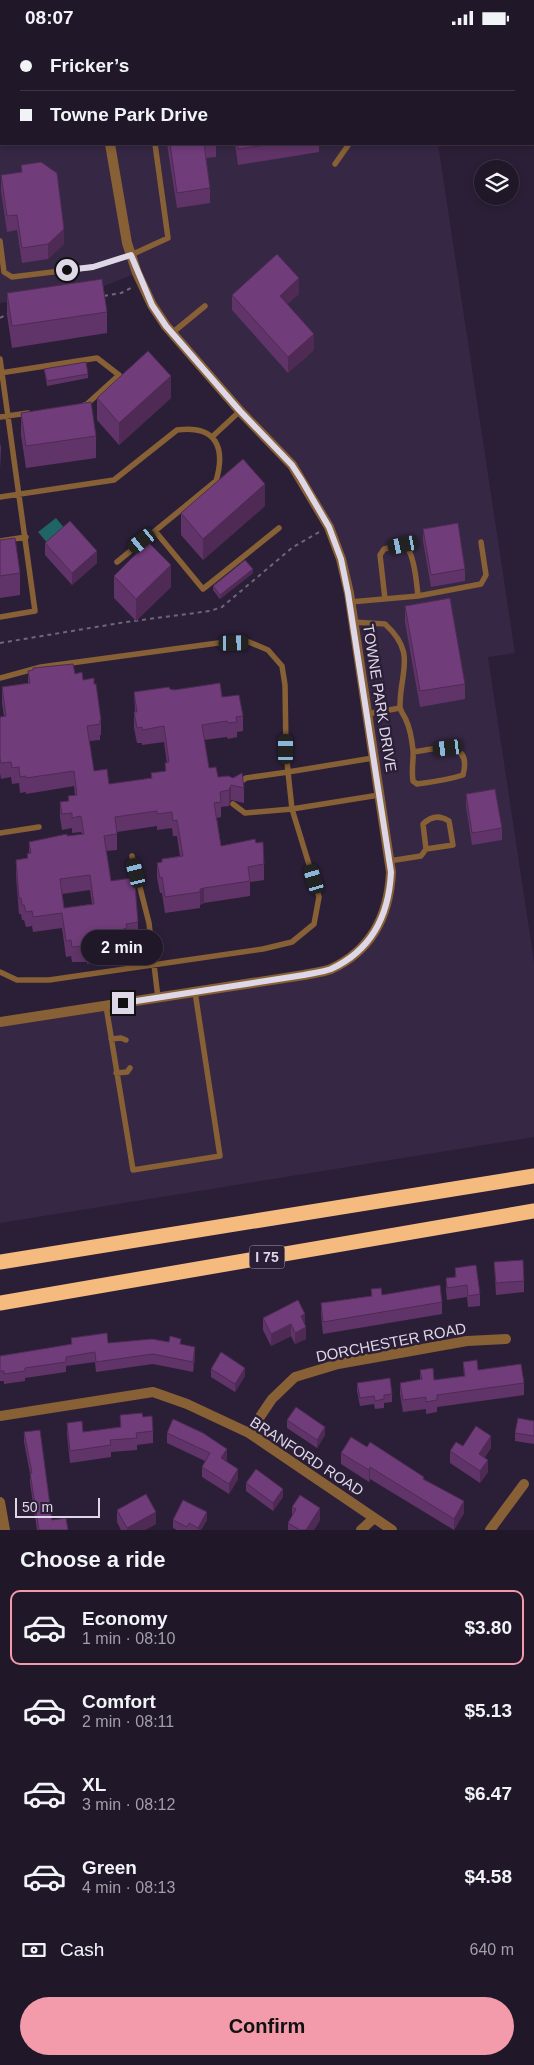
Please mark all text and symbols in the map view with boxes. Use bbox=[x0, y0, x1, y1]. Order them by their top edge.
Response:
text: 08:07 bbox=[25, 7, 74, 28]
text: Fricker’s bbox=[50, 55, 129, 76]
text: Towne Park Drive bbox=[50, 104, 208, 125]
map controls bbox=[474, 160, 519, 205]
button: layers bbox=[474, 160, 519, 205]
route start bbox=[56, 259, 78, 281]
car bbox=[125, 526, 158, 556]
car bbox=[386, 535, 419, 555]
street label: TOWNE PARK DRIVE bbox=[360, 623, 400, 773]
car bbox=[218, 635, 249, 651]
car bbox=[278, 734, 293, 764]
car bbox=[432, 739, 463, 757]
car bbox=[125, 857, 146, 889]
car bbox=[302, 862, 325, 896]
callout: 2 min bbox=[82, 931, 164, 965]
text: 2 min bbox=[101, 939, 143, 956]
route end bbox=[112, 992, 134, 1014]
road number: I 75 bbox=[250, 1245, 284, 1269]
street label: DORCHESTER ROAD bbox=[315, 1319, 468, 1365]
street label: BRANFORD ROAD bbox=[247, 1413, 367, 1499]
scale bar bbox=[15, 1495, 100, 1518]
text: 50 m bbox=[22, 1499, 53, 1515]
text: Choose a ride bbox=[20, 1547, 165, 1572]
icon: car bbox=[22, 1605, 67, 1650]
text: Economy bbox=[82, 1608, 168, 1629]
text: $3.80 bbox=[464, 1617, 512, 1638]
text: 1 min · 08:10 bbox=[82, 1630, 175, 1647]
icon: car bbox=[22, 1688, 67, 1733]
text: Comfort bbox=[82, 1691, 156, 1712]
text: $5.13 bbox=[464, 1700, 512, 1721]
text: 2 min · 08:11 bbox=[82, 1713, 174, 1730]
icon: car bbox=[22, 1771, 67, 1816]
text: XL bbox=[82, 1774, 106, 1795]
text: $6.47 bbox=[464, 1783, 512, 1804]
text: 3 min · 08:12 bbox=[82, 1796, 175, 1813]
icon: car bbox=[22, 1854, 67, 1899]
text: Green bbox=[82, 1857, 137, 1878]
text: $4.58 bbox=[464, 1866, 512, 1887]
text: 4 min · 08:13 bbox=[82, 1879, 175, 1896]
icon: cash bbox=[20, 1936, 48, 1964]
text: Cash bbox=[60, 1939, 104, 1960]
text: 640 m bbox=[470, 1941, 514, 1958]
button: Confirm bbox=[20, 1997, 514, 2055]

